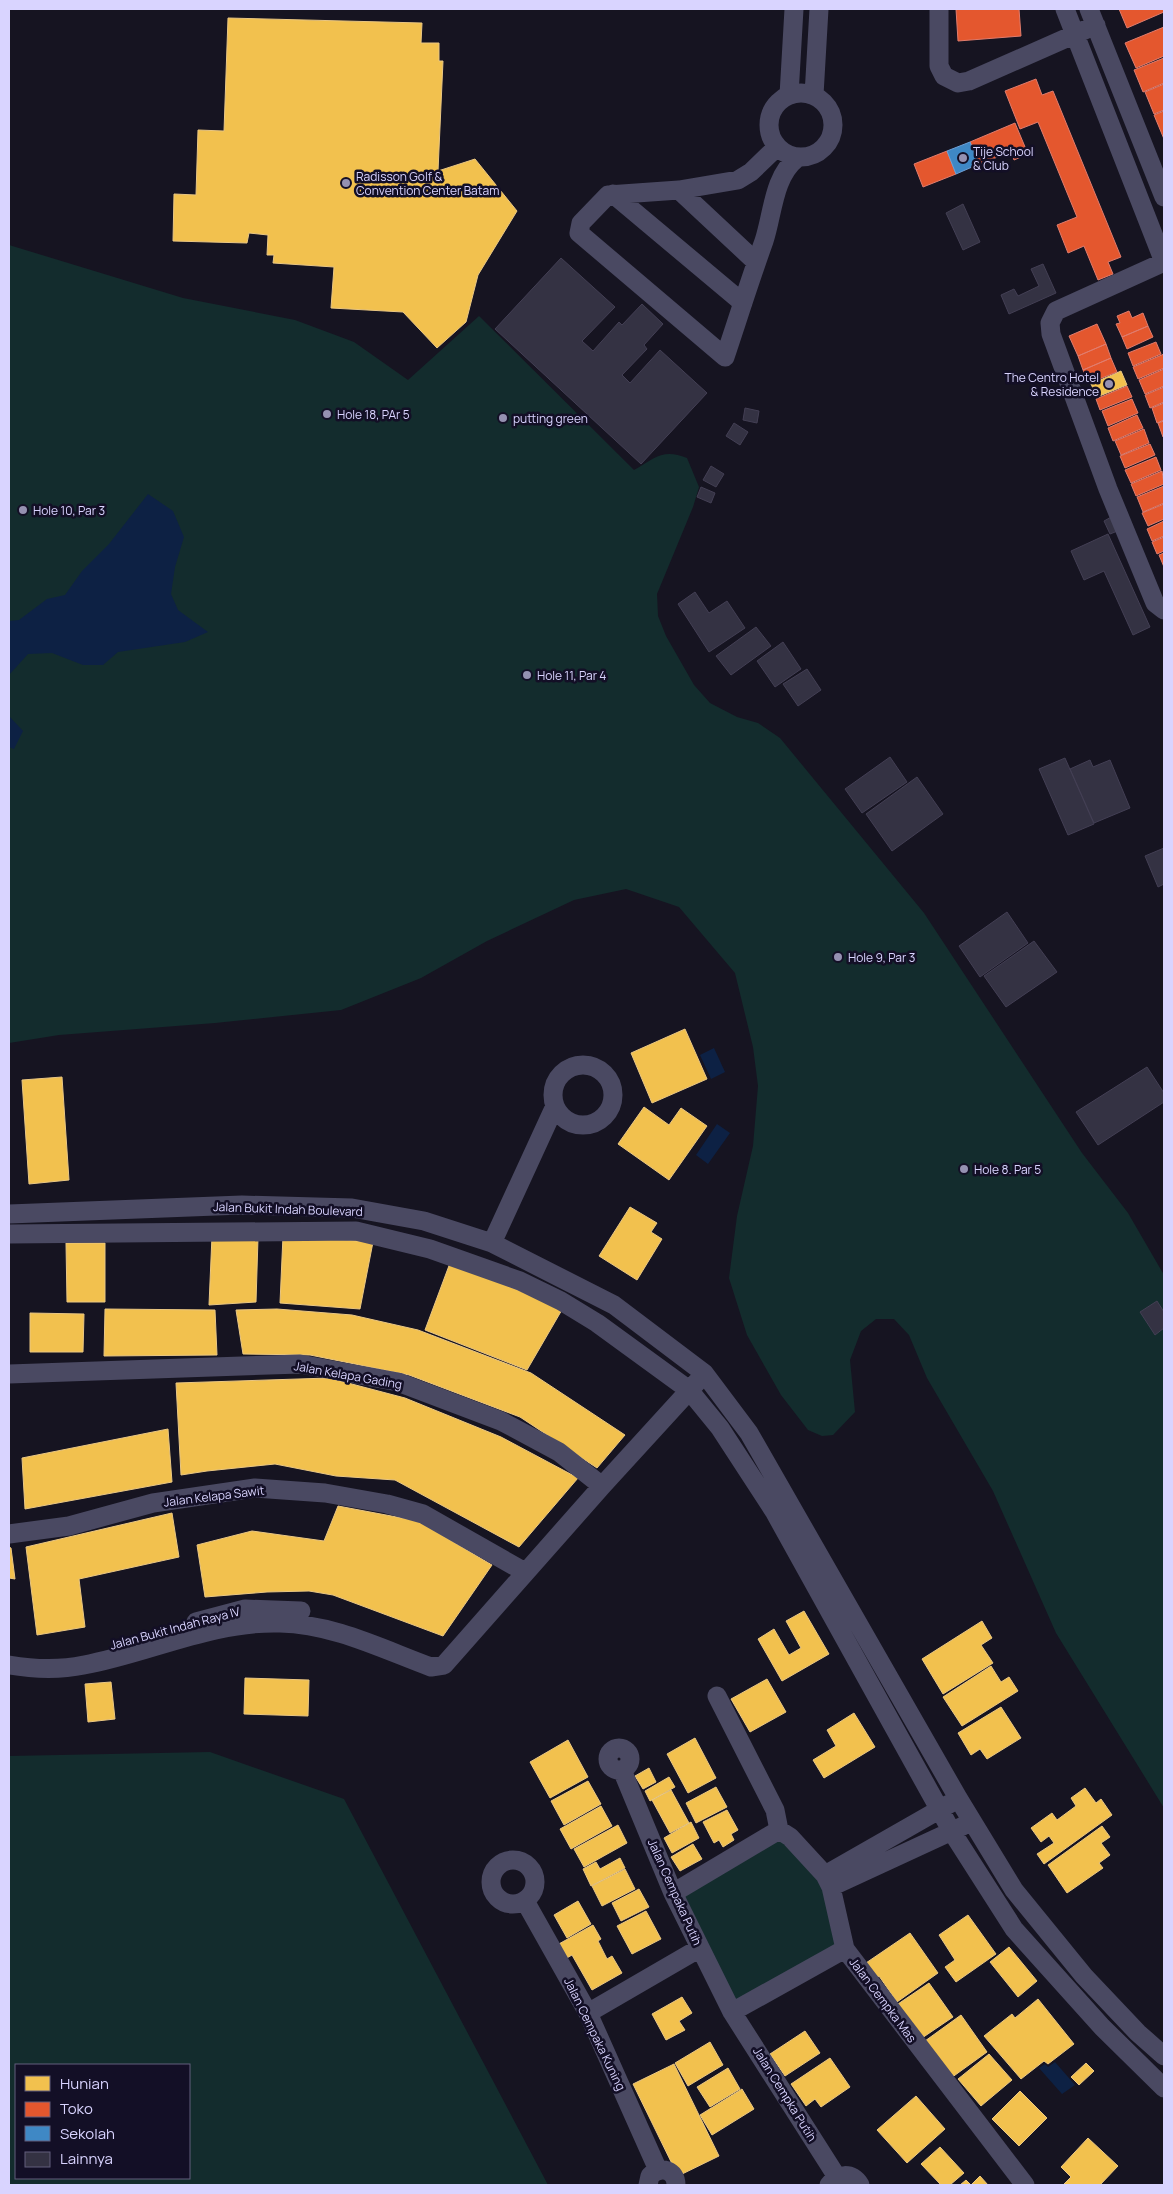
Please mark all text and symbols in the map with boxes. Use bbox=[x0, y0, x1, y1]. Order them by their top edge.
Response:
place label: Tije School & Club bbox=[973, 143, 1034, 174]
marker: Tije School & Club bbox=[957, 152, 969, 164]
place label: Radisson Golf & Convention Center Batam bbox=[356, 168, 499, 199]
marker: Radisson Golf & Convention Center Batam bbox=[340, 177, 352, 189]
place label: The Centro Hotel & Residence bbox=[1005, 369, 1099, 400]
marker: The Centro Hotel & Residence bbox=[1103, 378, 1115, 390]
place label: Hole 18, PAr 5 bbox=[337, 406, 410, 423]
marker: Hole 18, PAr 5 bbox=[321, 408, 333, 420]
place label: putting green bbox=[513, 410, 588, 427]
marker: putting green bbox=[497, 412, 509, 424]
place label: Hole 10, Par 3 bbox=[33, 502, 105, 519]
marker: Hole 10, Par 3 bbox=[17, 504, 29, 516]
place label: Hole 11, Par 4 bbox=[537, 667, 606, 684]
marker: Hole 11, Par 4 bbox=[521, 669, 533, 681]
place label: Hole 9, Par 3 bbox=[848, 949, 915, 966]
marker: Hole 9, Par 3 bbox=[832, 951, 844, 963]
place label: Hole 8. Par 5 bbox=[974, 1161, 1041, 1178]
marker: Hole 8. Par 5 bbox=[958, 1163, 970, 1175]
street label: Jalan Bukit Indah Boulevard bbox=[213, 1198, 363, 1220]
street label: Jalan Kelapa Gading bbox=[292, 1357, 404, 1393]
street label: Jalan Kelapa Sawit bbox=[163, 1481, 265, 1511]
street label: Jalan Bukit Indah Raya IV bbox=[108, 1602, 243, 1654]
street label: Jalan Cempaka Putih bbox=[644, 1836, 706, 1948]
street label: Jalan Cempka Mas bbox=[846, 1954, 920, 2046]
street label: Jalan Cempaka Kuning bbox=[560, 1975, 630, 2093]
street label: Jalan Cempka Putih bbox=[749, 2044, 821, 2144]
legend bbox=[15, 2064, 190, 2179]
text: Hunian bbox=[60, 2073, 109, 2094]
text: Toko bbox=[60, 2098, 93, 2119]
text: Sekolah bbox=[60, 2123, 115, 2144]
text: Lainnya bbox=[60, 2148, 113, 2169]

